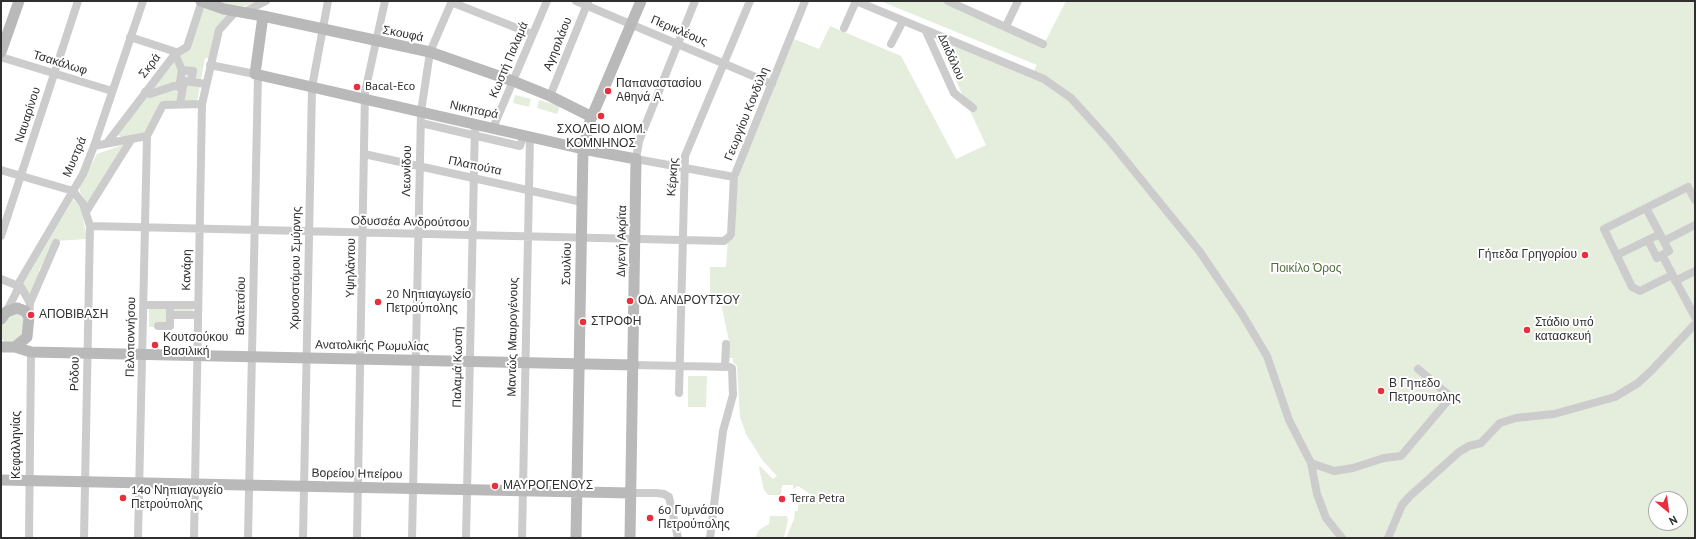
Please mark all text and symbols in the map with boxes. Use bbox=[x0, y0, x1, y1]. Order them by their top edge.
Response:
street label: Περικλέους bbox=[649, 13, 709, 49]
street label: Αγησιλάου bbox=[541, 15, 575, 73]
street label: Κωστή Παλαμά bbox=[487, 20, 531, 100]
street label: Σκουφά bbox=[381, 23, 425, 45]
street label: Δαιδάλου bbox=[934, 32, 968, 82]
street label: Τσακάλωφ bbox=[31, 48, 89, 78]
street label: Σκρά bbox=[136, 51, 164, 81]
street label: Γεωργίου Κονδύλη bbox=[722, 65, 772, 163]
place label: Παπαναστασίου Αθηνά Α. bbox=[616, 77, 702, 105]
place label: Bacal-Eco bbox=[365, 80, 415, 94]
marker: Bacal-Eco bbox=[352, 82, 362, 92]
street label: Ναυαρίνου bbox=[12, 85, 44, 145]
marker: Παπαναστασίου Αθηνά Α. bbox=[603, 86, 613, 96]
street label: Νικηταρά bbox=[448, 98, 500, 122]
marker: ΣΧΟΛΕΙΟ ΔΙΟΜ. ΚΟΜΝΗΝΟΣ bbox=[596, 111, 606, 121]
place label: ΣΧΟΛΕΙΟ ΔΙΟΜ. ΚΟΜΝΗΝΟΣ bbox=[557, 123, 645, 151]
street label: Μυστρά bbox=[60, 135, 90, 179]
street label: Λεωνίδου bbox=[399, 145, 415, 197]
street label: Πλαπούτα bbox=[447, 153, 503, 179]
street label: Κέρκης bbox=[664, 157, 682, 197]
street label: Διγενή Ακρίτα bbox=[614, 205, 630, 277]
street label: Χρυσοστόμου Σμύρνης bbox=[288, 206, 304, 330]
street label: Οδυσσέα Ανδρούτσου bbox=[351, 214, 469, 230]
street label: Υψηλάντου bbox=[343, 238, 359, 298]
street label: Σουλίου bbox=[559, 243, 575, 285]
place label: Γήπεδα Γρηγορίου bbox=[1478, 248, 1577, 262]
street label: Κανάρη bbox=[179, 249, 195, 291]
marker: Γήπεδα Γρηγορίου bbox=[1580, 250, 1590, 260]
park label: Ποικίλο Όρος bbox=[1271, 262, 1341, 276]
street label: Βαλτετσίου bbox=[233, 276, 249, 336]
street label: Μαντώς Μαυρογένους bbox=[505, 277, 521, 397]
place label: 20 Νηπιαγωγείο Πετρούπολης bbox=[386, 288, 471, 316]
place label: ΟΔ. ΑΝΔΡΟΥΤΣΟΥ bbox=[638, 294, 740, 308]
marker: ΟΔ. ΑΝΔΡΟΥΤΣΟΥ bbox=[625, 296, 635, 306]
street label: Πελοποννήσου bbox=[123, 297, 139, 377]
marker: 20 Νηπιαγωγείο Πετρούπολης bbox=[373, 297, 383, 307]
place label: ΑΠΟΒΙΒΑΣΗ bbox=[39, 308, 108, 322]
marker: ΑΠΟΒΙΒΑΣΗ bbox=[26, 310, 36, 320]
place label: ΣΤΡΟΦΗ bbox=[591, 315, 641, 329]
place label: Στάδιο υπό κατασκευή bbox=[1535, 316, 1594, 344]
marker: ΣΤΡΟΦΗ bbox=[578, 317, 588, 327]
marker: Στάδιο υπό κατασκευή bbox=[1522, 325, 1532, 335]
street label: Παλαμά Κωστή bbox=[450, 326, 466, 408]
place label: Κουτσούκου Βασιλική bbox=[163, 331, 228, 359]
street label: Ανατολικής Ρωμυλίας bbox=[315, 338, 429, 354]
marker: Κουτσούκου Βασιλική bbox=[150, 340, 160, 350]
street label: Ρόδου bbox=[67, 357, 83, 391]
place label: Β Γηπεδο Πετρουπολης bbox=[1389, 377, 1461, 405]
marker: Β Γηπεδο Πετρουπολης bbox=[1376, 386, 1386, 396]
street label: Κεφαλληνίας bbox=[10, 411, 24, 479]
street label: Βορείου Ηπείρου bbox=[312, 466, 402, 482]
place label: ΜΑΥΡΟΓΕΝΟΥΣ bbox=[503, 479, 593, 493]
marker: ΜΑΥΡΟΓΕΝΟΥΣ bbox=[490, 481, 500, 491]
place label: 14ο Νηπιαγωγείο Πετρούπολης bbox=[131, 484, 223, 512]
north arrow bbox=[1648, 491, 1688, 531]
place label: Terra Petra bbox=[790, 492, 845, 506]
marker: 14ο Νηπιαγωγείο Πετρούπολης bbox=[118, 493, 128, 503]
marker: Terra Petra bbox=[777, 494, 787, 504]
place label: 6ο Γυμνάσιο Πετρούπολης bbox=[658, 504, 730, 532]
marker: 6ο Γυμνάσιο Πετρούπολης bbox=[645, 513, 655, 523]
text: N bbox=[1667, 513, 1680, 528]

